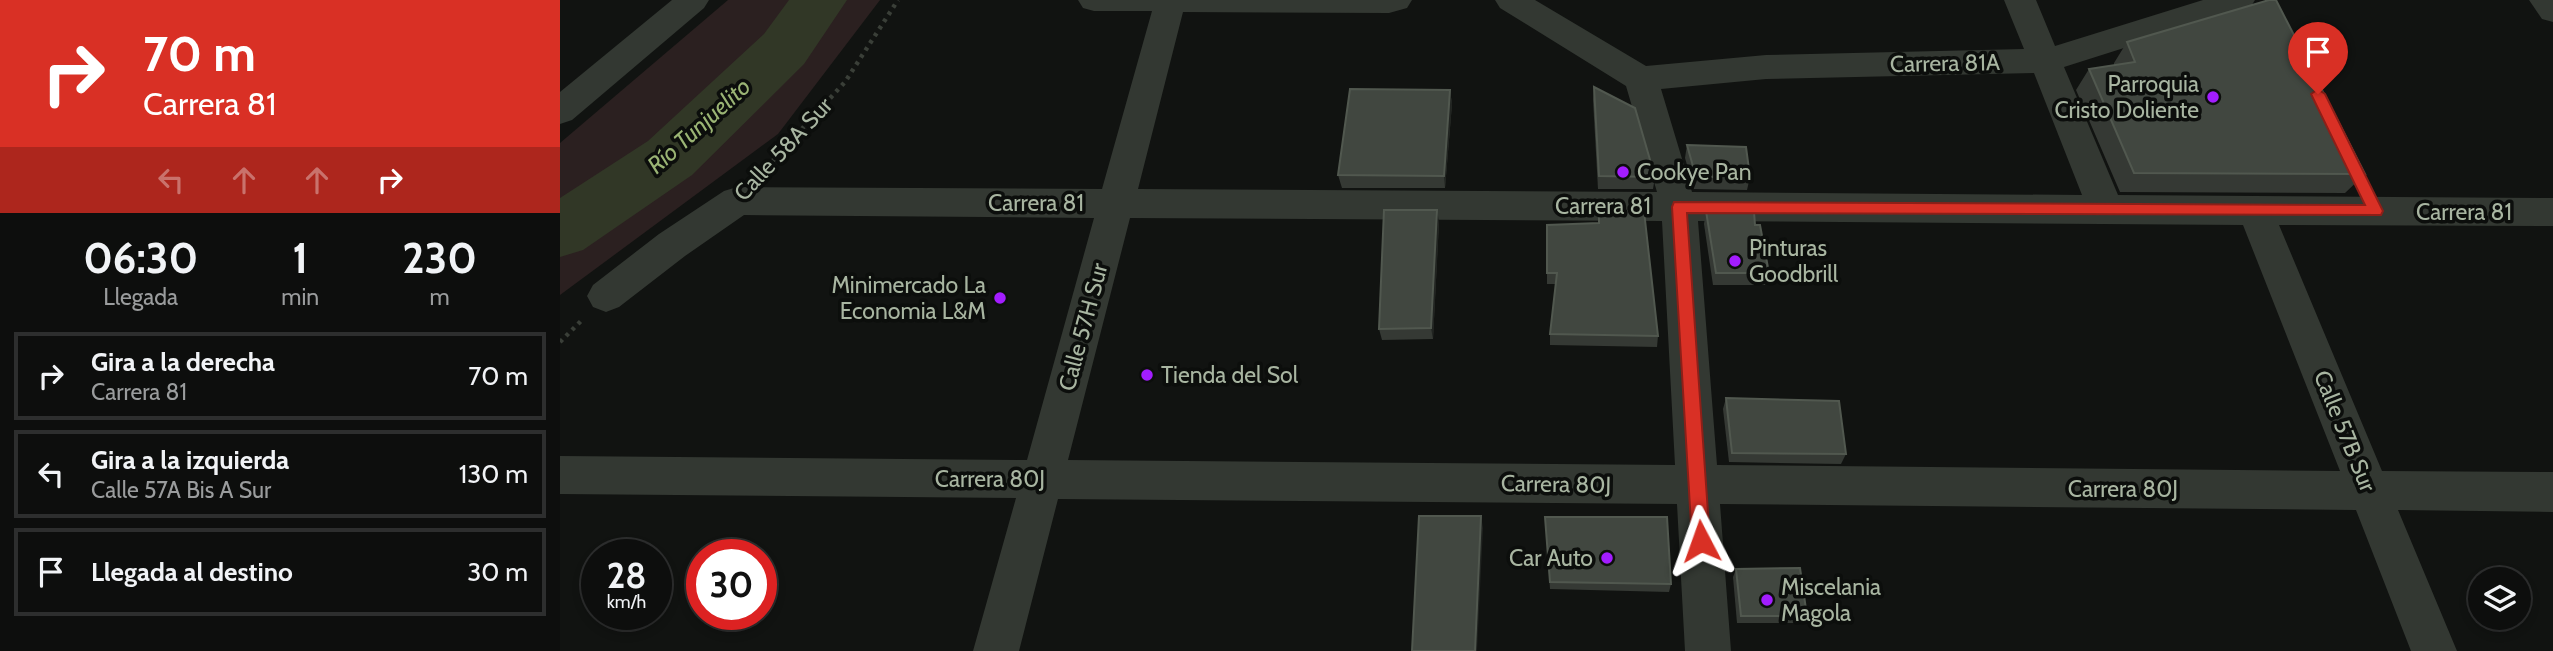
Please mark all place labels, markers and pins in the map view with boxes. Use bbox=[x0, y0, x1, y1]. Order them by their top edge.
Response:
pin bbox=[2288, 22, 2348, 94]
place label: Parroquia Cristo Doliente bbox=[2054, 70, 2199, 124]
marker: Parroquia Cristo Doliente bbox=[2205, 89, 2221, 105]
place label: Cookye Pan bbox=[1637, 158, 1752, 186]
marker: Cookye Pan bbox=[1615, 164, 1631, 180]
place label: Pinturas Goodbrill bbox=[1749, 234, 1839, 288]
marker: Pinturas Goodbrill bbox=[1727, 253, 1743, 269]
place label: Minimercado La Economia L&M bbox=[831, 271, 986, 325]
marker: Minimercado La Economia L&M bbox=[992, 290, 1008, 306]
place label: Tienda del Sol bbox=[1161, 361, 1299, 389]
marker: Tienda del Sol bbox=[1139, 367, 1155, 383]
place label: Car Auto bbox=[1509, 544, 1593, 572]
marker: Car Auto bbox=[1599, 550, 1615, 566]
place label: Miscelania Magola bbox=[1781, 573, 1881, 627]
marker: Miscelania Magola bbox=[1759, 592, 1775, 608]

